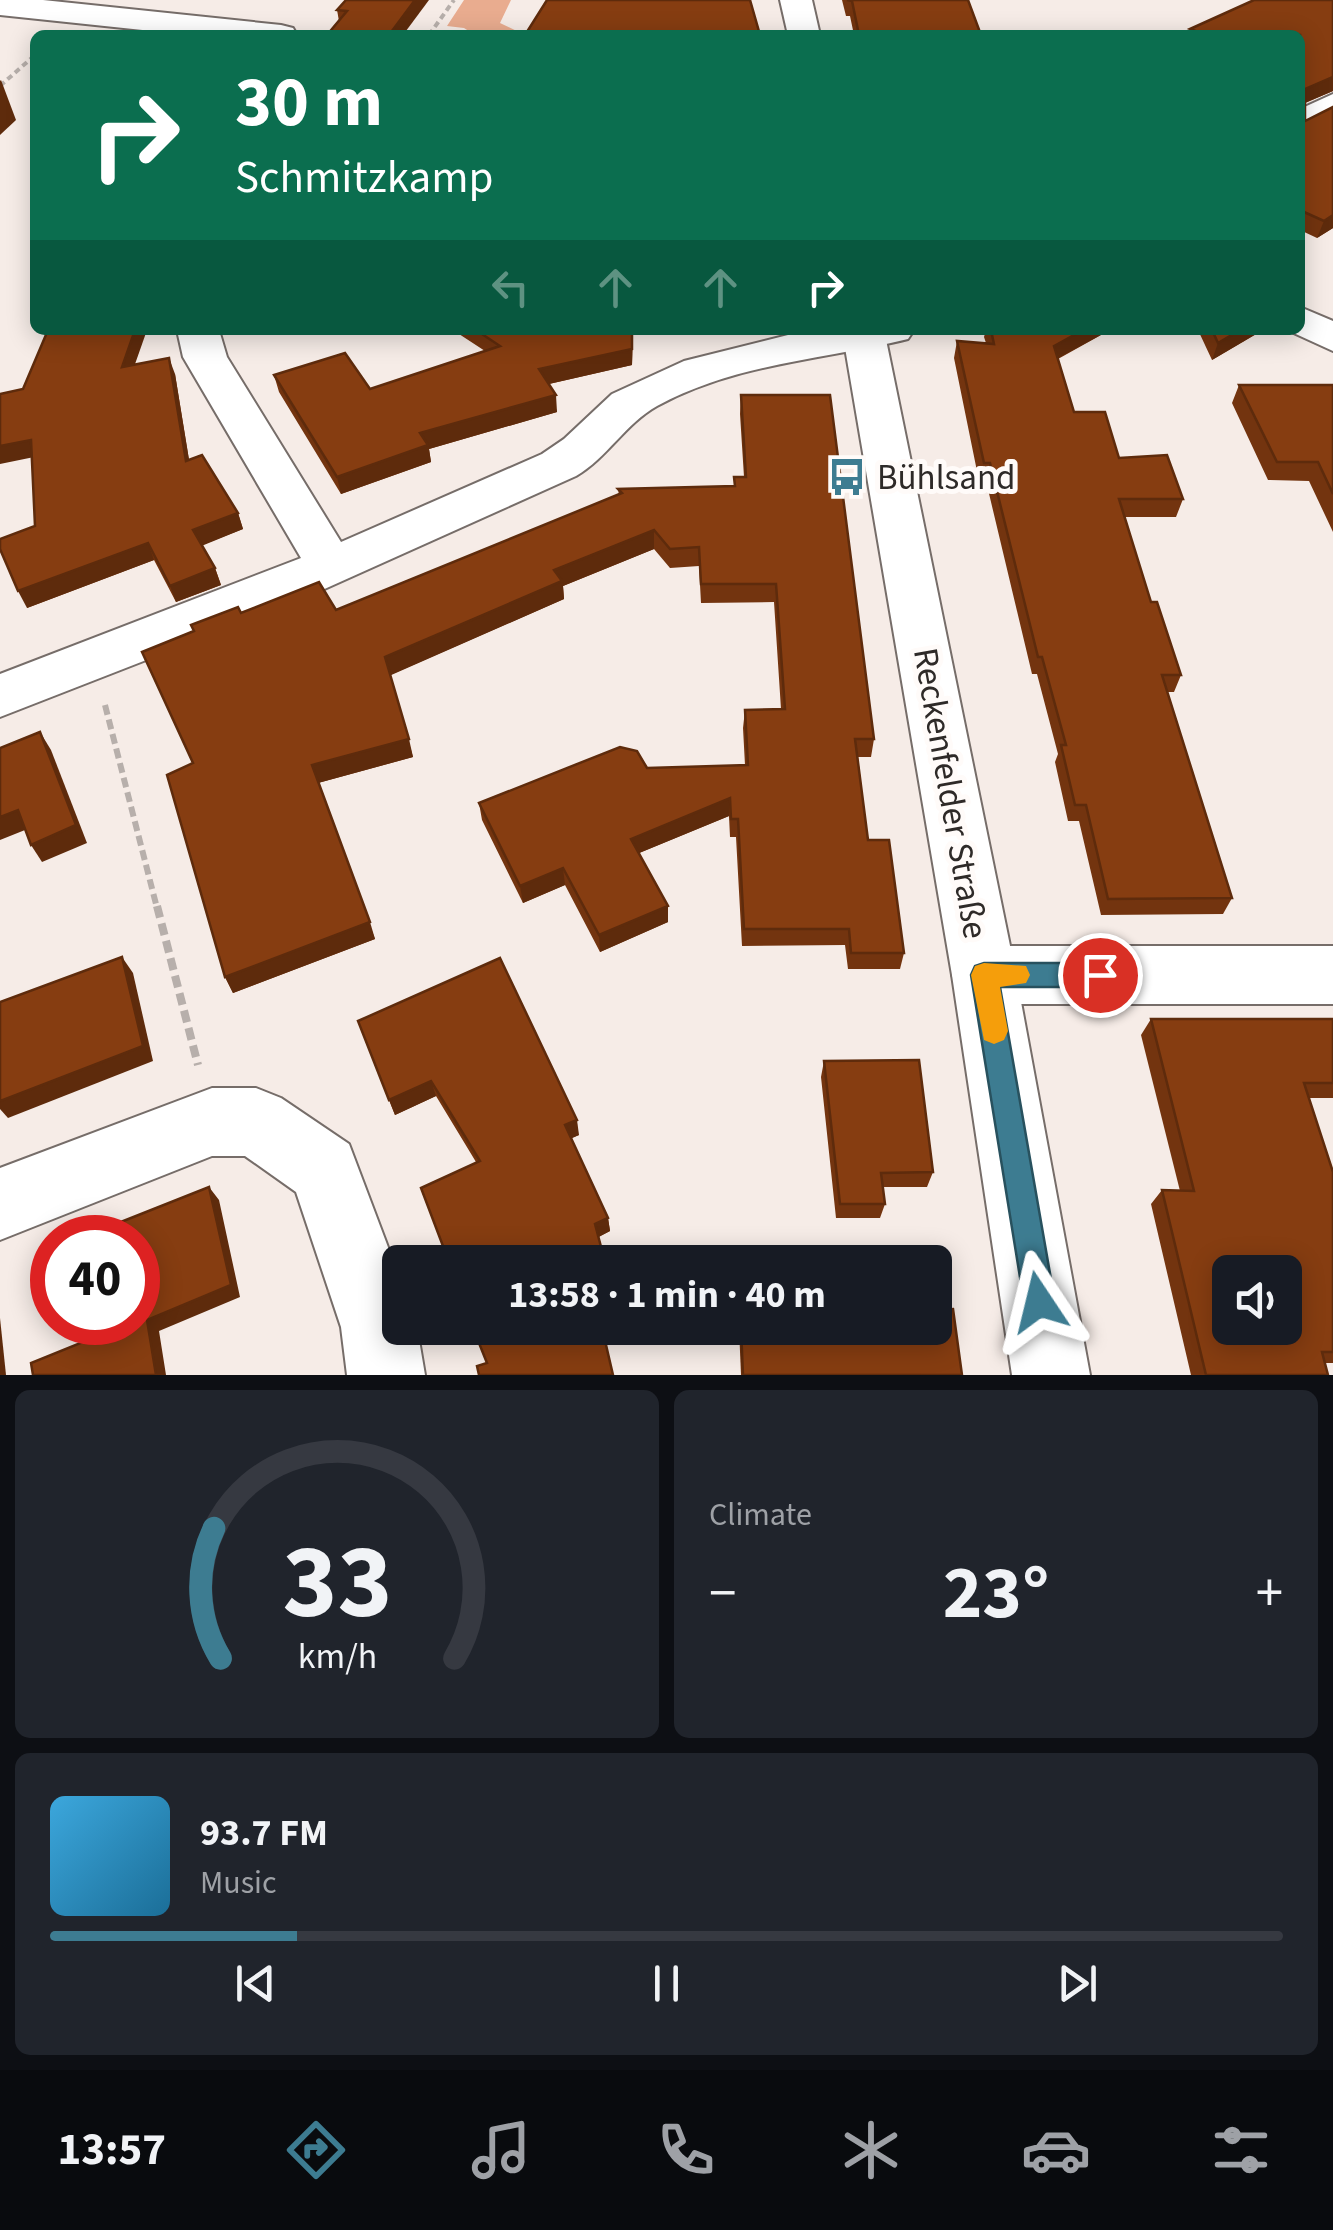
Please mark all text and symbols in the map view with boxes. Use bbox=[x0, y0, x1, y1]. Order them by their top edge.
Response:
text: 30 m bbox=[235, 53, 383, 153]
icon: right bbox=[70, 70, 200, 200]
text: Schmitzkamp bbox=[235, 146, 494, 210]
icon: left bbox=[483, 260, 538, 315]
icon: ahead bbox=[588, 260, 643, 315]
icon: ahead bbox=[693, 260, 748, 315]
icon: right bbox=[798, 260, 853, 315]
place label: Bühlsand bbox=[877, 453, 1015, 503]
bus stop icon: Bühlsand bbox=[826, 456, 868, 498]
street label: Reckenfelder Straße bbox=[900, 644, 1000, 942]
pin bbox=[1058, 933, 1143, 1018]
icon: arrive bbox=[1073, 948, 1128, 1003]
speed limit sign: 40 bbox=[30, 1215, 160, 1345]
position arrow bbox=[987, 1250, 1091, 1354]
map controls bbox=[1212, 1255, 1302, 1345]
button: sound bbox=[1212, 1255, 1302, 1345]
text: 13:58 · 1 min · 40 m bbox=[508, 1268, 826, 1322]
text: Climate bbox=[709, 1492, 812, 1538]
text: 33 bbox=[282, 1510, 392, 1658]
text: 23° bbox=[943, 1540, 1049, 1647]
text: − bbox=[709, 1555, 736, 1633]
text: + bbox=[1256, 1555, 1283, 1633]
text: km/h bbox=[297, 1631, 377, 1682]
text: 93.7 FM bbox=[200, 1806, 328, 1860]
text: Music bbox=[200, 1860, 277, 1906]
icon: previous bbox=[228, 1956, 283, 2011]
icon: pause bbox=[639, 1956, 694, 2011]
icon: next bbox=[1050, 1956, 1105, 2011]
icon: directions bbox=[281, 2115, 351, 2185]
icon: music bbox=[466, 2115, 536, 2185]
icon: phone bbox=[651, 2115, 721, 2185]
icon: climate bbox=[836, 2115, 906, 2185]
icon: car bbox=[1021, 2115, 1091, 2185]
icon: filters bbox=[1206, 2115, 1276, 2185]
text: 13:57 bbox=[57, 2118, 166, 2182]

